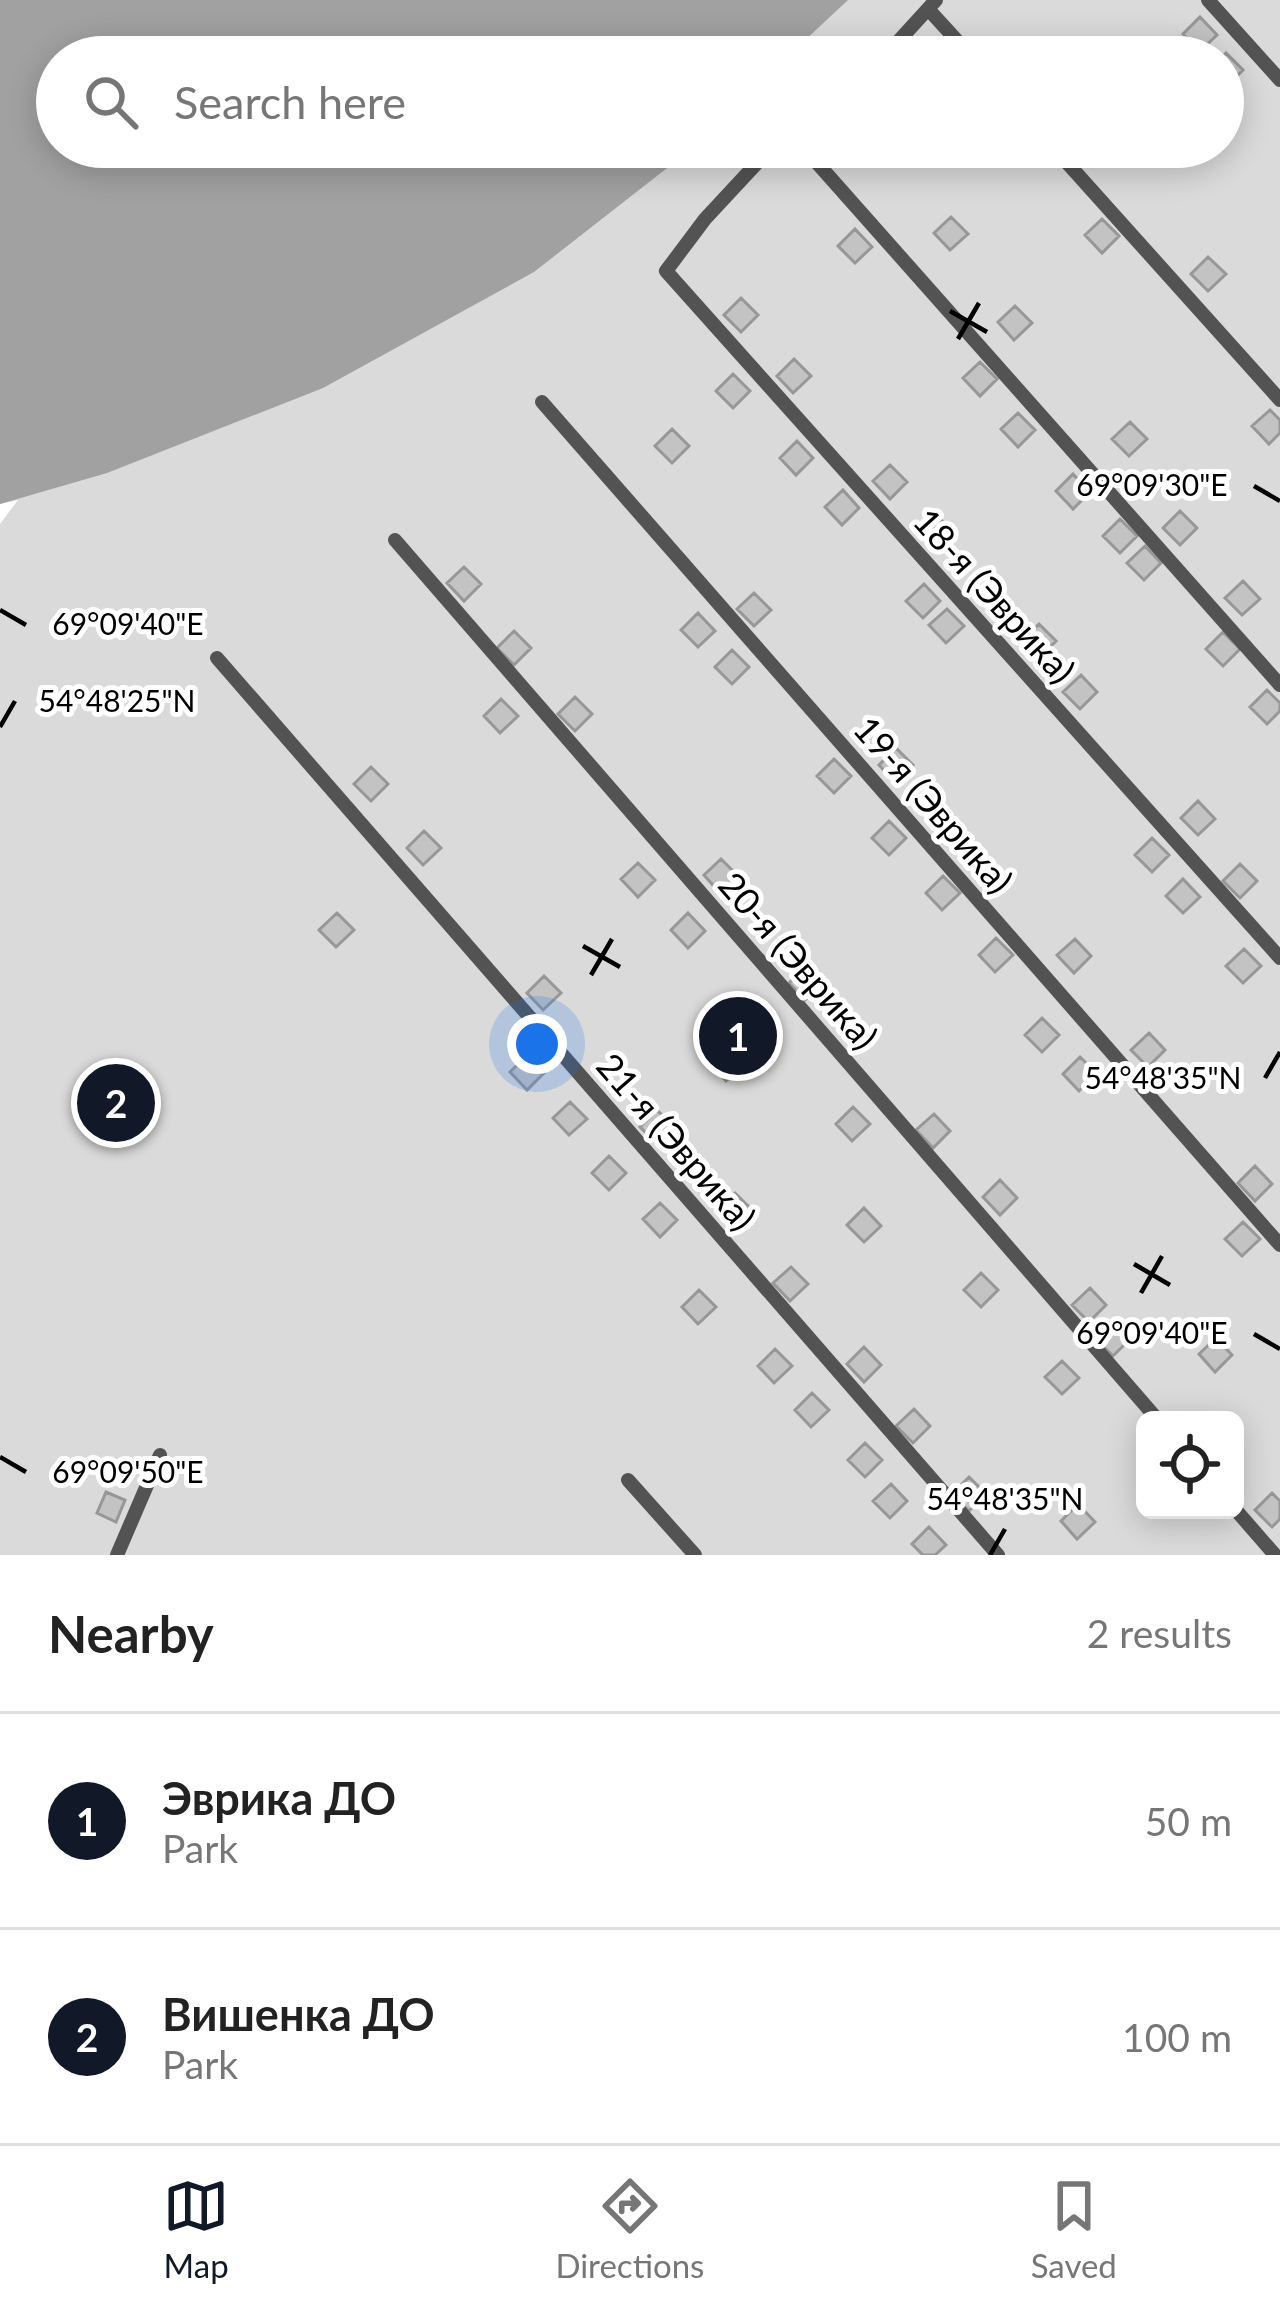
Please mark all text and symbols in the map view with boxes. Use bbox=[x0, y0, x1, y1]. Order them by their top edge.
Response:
search box bbox=[36, 36, 1244, 168]
icon: search bbox=[78, 69, 144, 135]
text: Search here bbox=[174, 75, 406, 129]
text: 69°09'30"E bbox=[1076, 466, 1228, 502]
street label: 18-я (Эврика) bbox=[905, 499, 1085, 691]
text: 69°09'40"E bbox=[52, 605, 204, 641]
text: 54°48'25"N bbox=[39, 682, 195, 718]
street label: 19-я (Эврика) bbox=[845, 707, 1023, 901]
street label: 20-я (Эврика) bbox=[710, 863, 888, 1057]
pin: 1 bbox=[699, 991, 777, 1081]
your location bbox=[507, 1014, 567, 1074]
street label: 21-я (Эврика) bbox=[588, 1044, 766, 1238]
pin: 2 bbox=[77, 1058, 155, 1148]
text: 54°48'35"N bbox=[1085, 1059, 1241, 1095]
text: 69°09'40"E bbox=[1076, 1314, 1228, 1350]
map controls bbox=[1136, 1411, 1244, 1519]
button: locate bbox=[1136, 1411, 1244, 1519]
text: 69°09'50"E bbox=[52, 1453, 204, 1489]
text: 54°48'35"N bbox=[927, 1480, 1083, 1516]
text: Nearby bbox=[48, 1603, 214, 1664]
text: 2 results bbox=[1087, 1610, 1232, 1656]
text: Эврика ДО bbox=[162, 1771, 396, 1825]
text: 1 bbox=[76, 1798, 98, 1844]
text: 50 m bbox=[1145, 1798, 1232, 1844]
text: Park bbox=[162, 1825, 238, 1871]
text: Вишенка ДО bbox=[162, 1987, 435, 2041]
text: 2 bbox=[76, 2014, 98, 2060]
text: 100 m bbox=[1122, 2014, 1232, 2060]
text: Park bbox=[162, 2041, 238, 2087]
tab: Map bbox=[163, 2173, 229, 2285]
tab: Directions bbox=[555, 2173, 704, 2285]
tab: Saved bbox=[1031, 2173, 1117, 2285]

